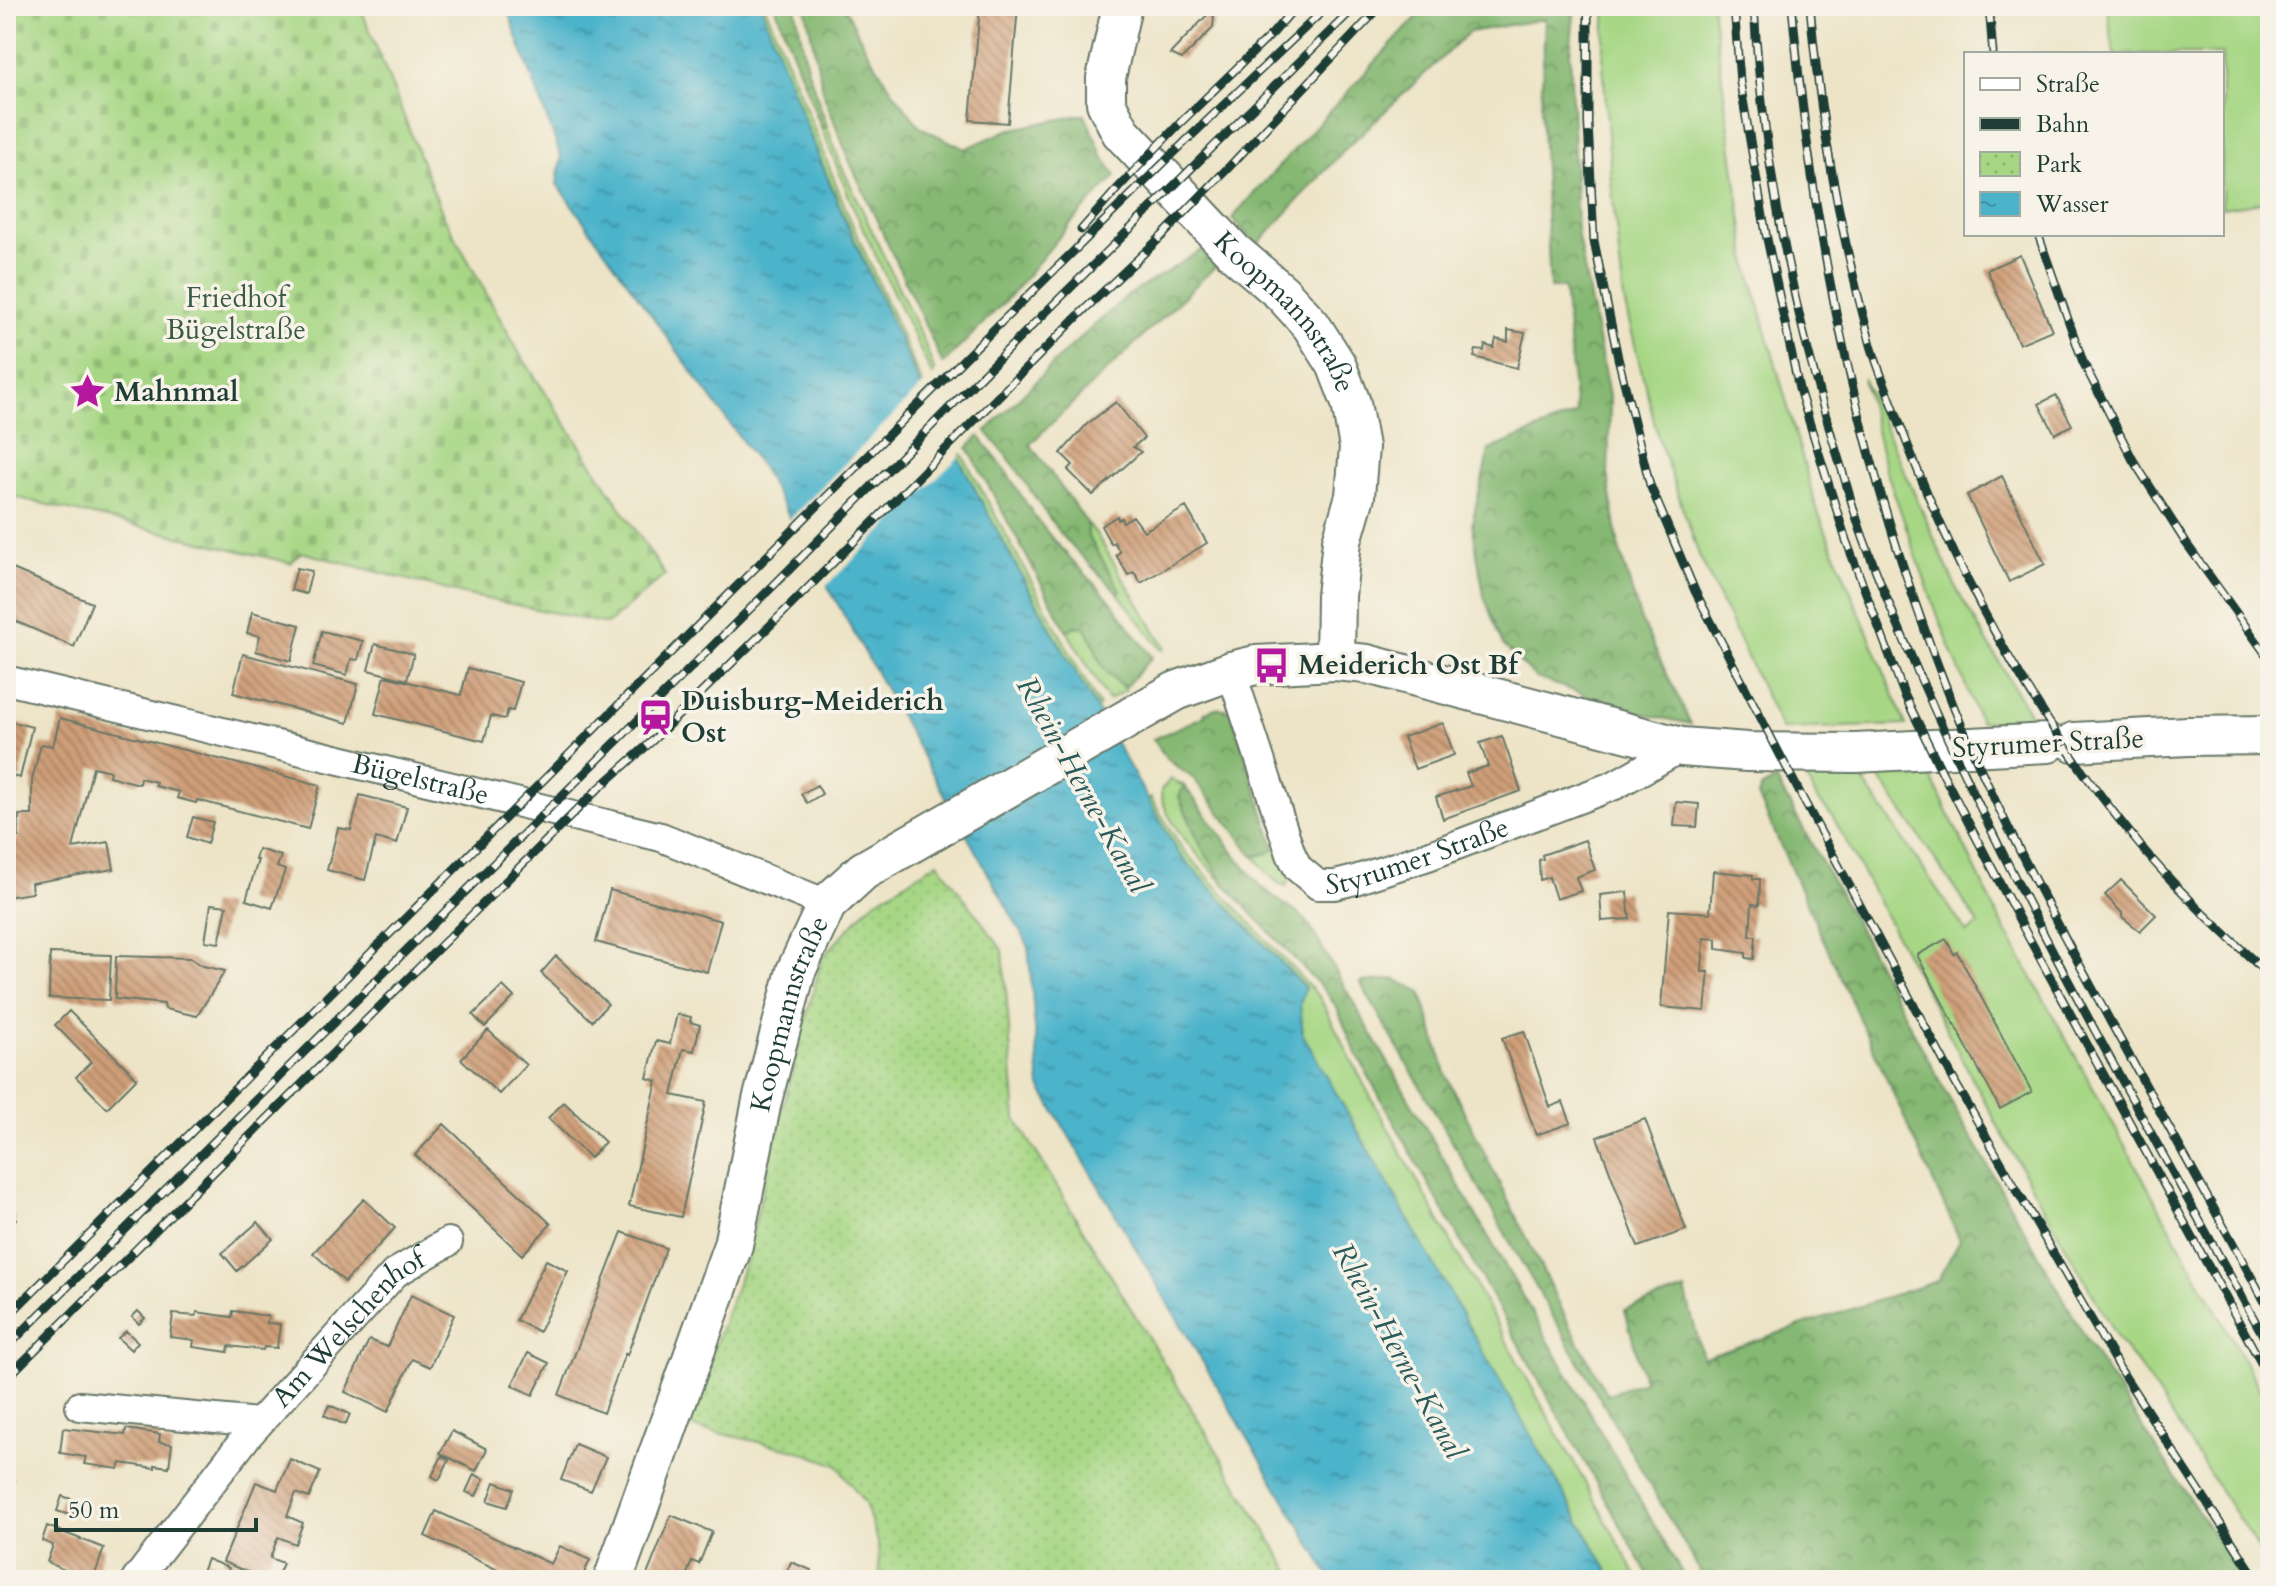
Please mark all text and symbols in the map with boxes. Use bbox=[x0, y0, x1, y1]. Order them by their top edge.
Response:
legend bbox=[1964, 52, 2224, 236]
text: Straße bbox=[2036, 68, 2100, 101]
text: Bahn bbox=[2036, 108, 2090, 141]
text: Park bbox=[2036, 148, 2082, 181]
text: Wasser bbox=[2035, 188, 2109, 221]
street label: Koopmannstraße bbox=[1205, 223, 1364, 398]
park label: Friedhof Bügelstraße bbox=[166, 279, 306, 349]
place icon: Mahnmal bbox=[69, 373, 107, 411]
place label: Mahnmal bbox=[114, 373, 238, 411]
bus stop icon: Meiderich Ost Bf bbox=[1253, 646, 1291, 684]
place label: Meiderich Ost Bf bbox=[1298, 646, 1522, 684]
water label: Rhein-Herne-Kanal bbox=[1006, 669, 1160, 901]
place label: Duisburg-Meiderich Ost bbox=[681, 682, 944, 752]
station icon: Duisburg-Meiderich Ost bbox=[636, 698, 674, 736]
street label: Styrumer Straße bbox=[1951, 719, 2145, 767]
street label: Bügelstraße bbox=[348, 745, 493, 814]
street label: Styrumer Straße bbox=[1325, 808, 1514, 904]
street label: Koopmannstraße bbox=[741, 910, 838, 1115]
water label: Rhein-Herne-Kanal bbox=[1322, 1235, 1476, 1467]
street label: Am Welschenhof bbox=[263, 1238, 436, 1416]
scale bar bbox=[56, 1482, 256, 1532]
text: 50 m bbox=[68, 1494, 120, 1527]

